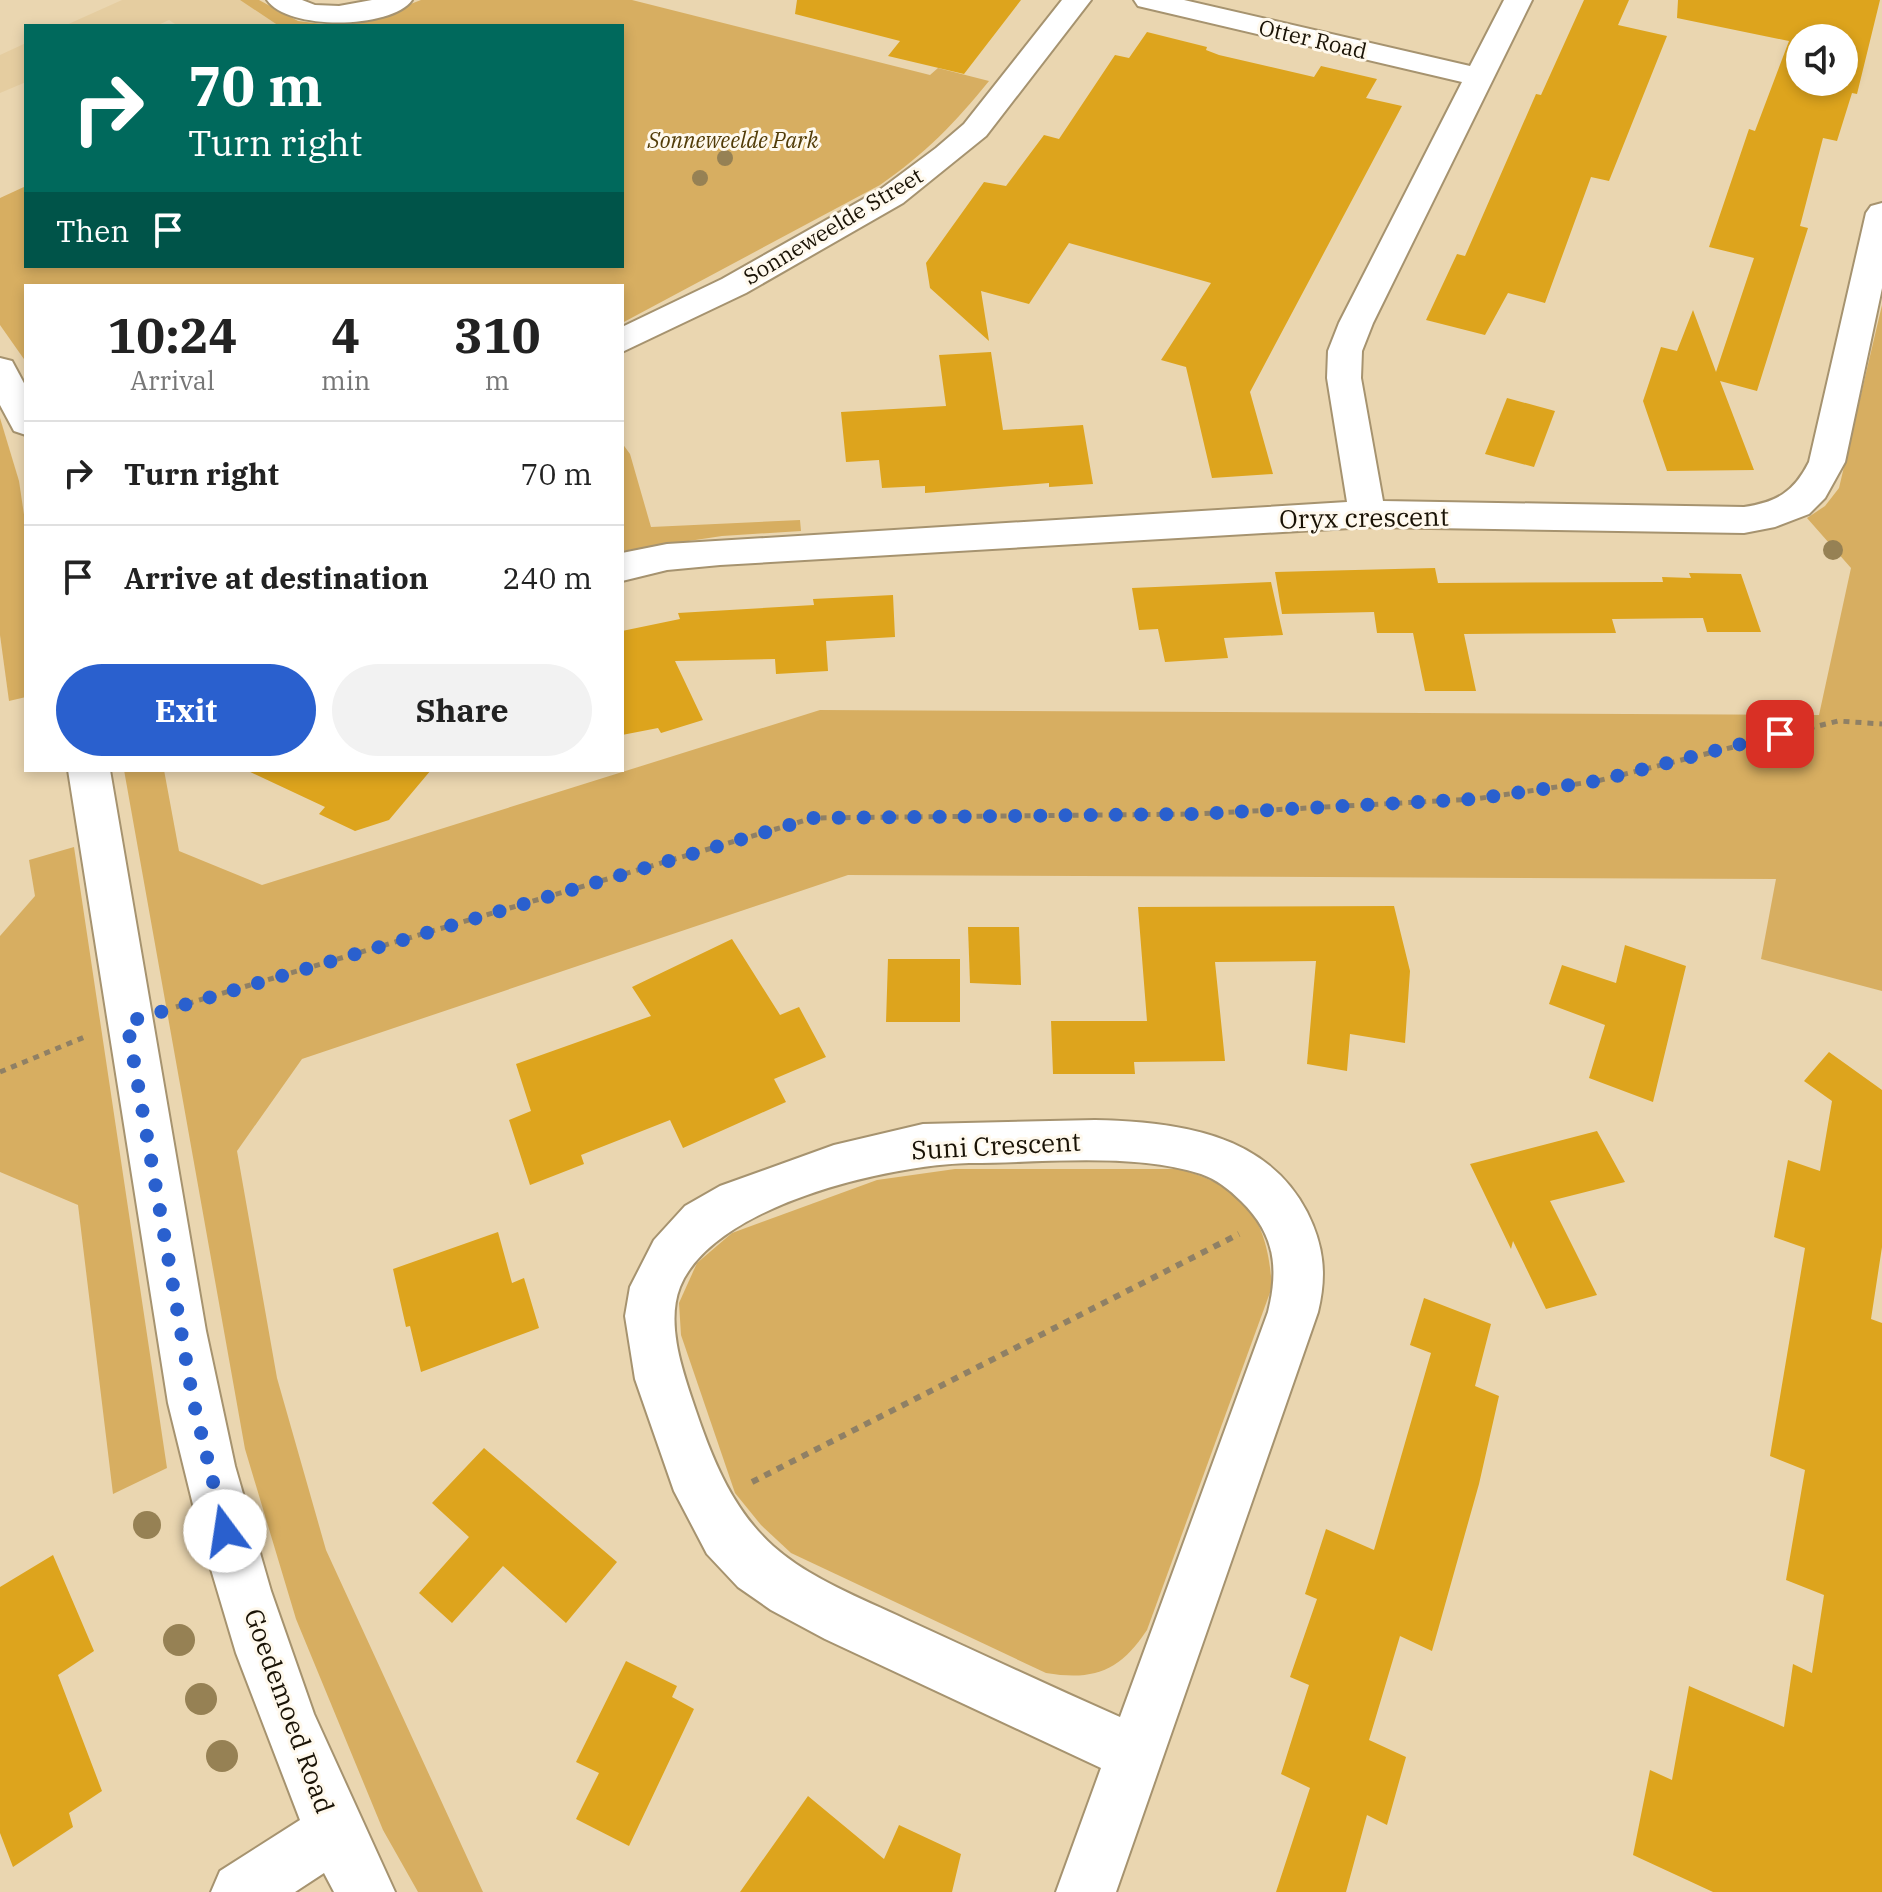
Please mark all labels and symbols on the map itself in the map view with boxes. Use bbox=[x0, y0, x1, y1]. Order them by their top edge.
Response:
street label: Otter Road bbox=[1256, 12, 1370, 65]
park label: Sonneweelde Park bbox=[647, 125, 819, 154]
street label: Sonneweelde Street bbox=[738, 160, 928, 291]
street label: Oryx crescent bbox=[1279, 499, 1449, 535]
pin bbox=[1746, 700, 1814, 768]
street label: Suni Crescent bbox=[910, 1124, 1082, 1166]
position arrow bbox=[183, 1489, 267, 1573]
street label: Goedemoed Road bbox=[237, 1604, 343, 1818]

